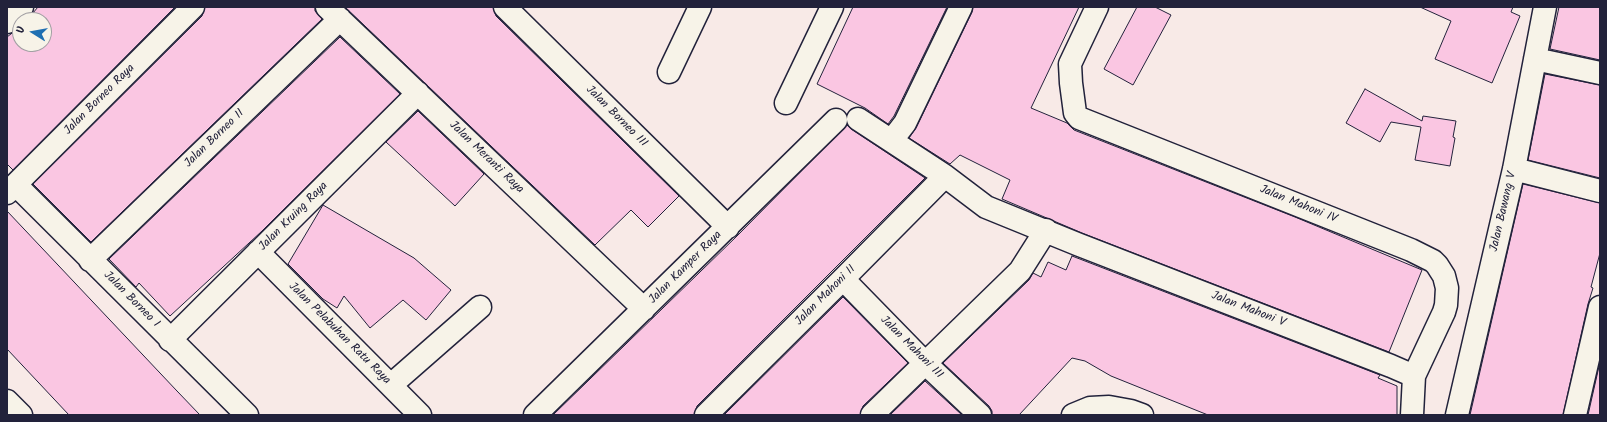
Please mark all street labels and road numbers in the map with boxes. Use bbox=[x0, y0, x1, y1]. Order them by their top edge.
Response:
street label: Jalan Borneo Raya bbox=[62, 62, 138, 138]
street label: Jalan Borneo III bbox=[582, 83, 650, 151]
street label: Jalan Borneo II bbox=[182, 107, 248, 171]
street label: Jalan Meranti Raya bbox=[446, 119, 526, 197]
street label: Jalan Bawang V bbox=[1488, 171, 1520, 253]
street label: Jalan Kruing Raya bbox=[257, 180, 331, 254]
street label: Jalan Mahoni IV bbox=[1257, 183, 1339, 227]
street label: Jalan Kamper Raya bbox=[647, 229, 725, 307]
street label: Jalan Mahoni II bbox=[793, 263, 859, 329]
street label: Jalan Borneo I bbox=[100, 269, 162, 331]
street label: Jalan Pelabuhan Ratu Raya bbox=[285, 280, 393, 388]
street label: Jalan Mahoni V bbox=[1209, 289, 1287, 331]
street label: Jalan Mahoni III bbox=[876, 313, 946, 383]

